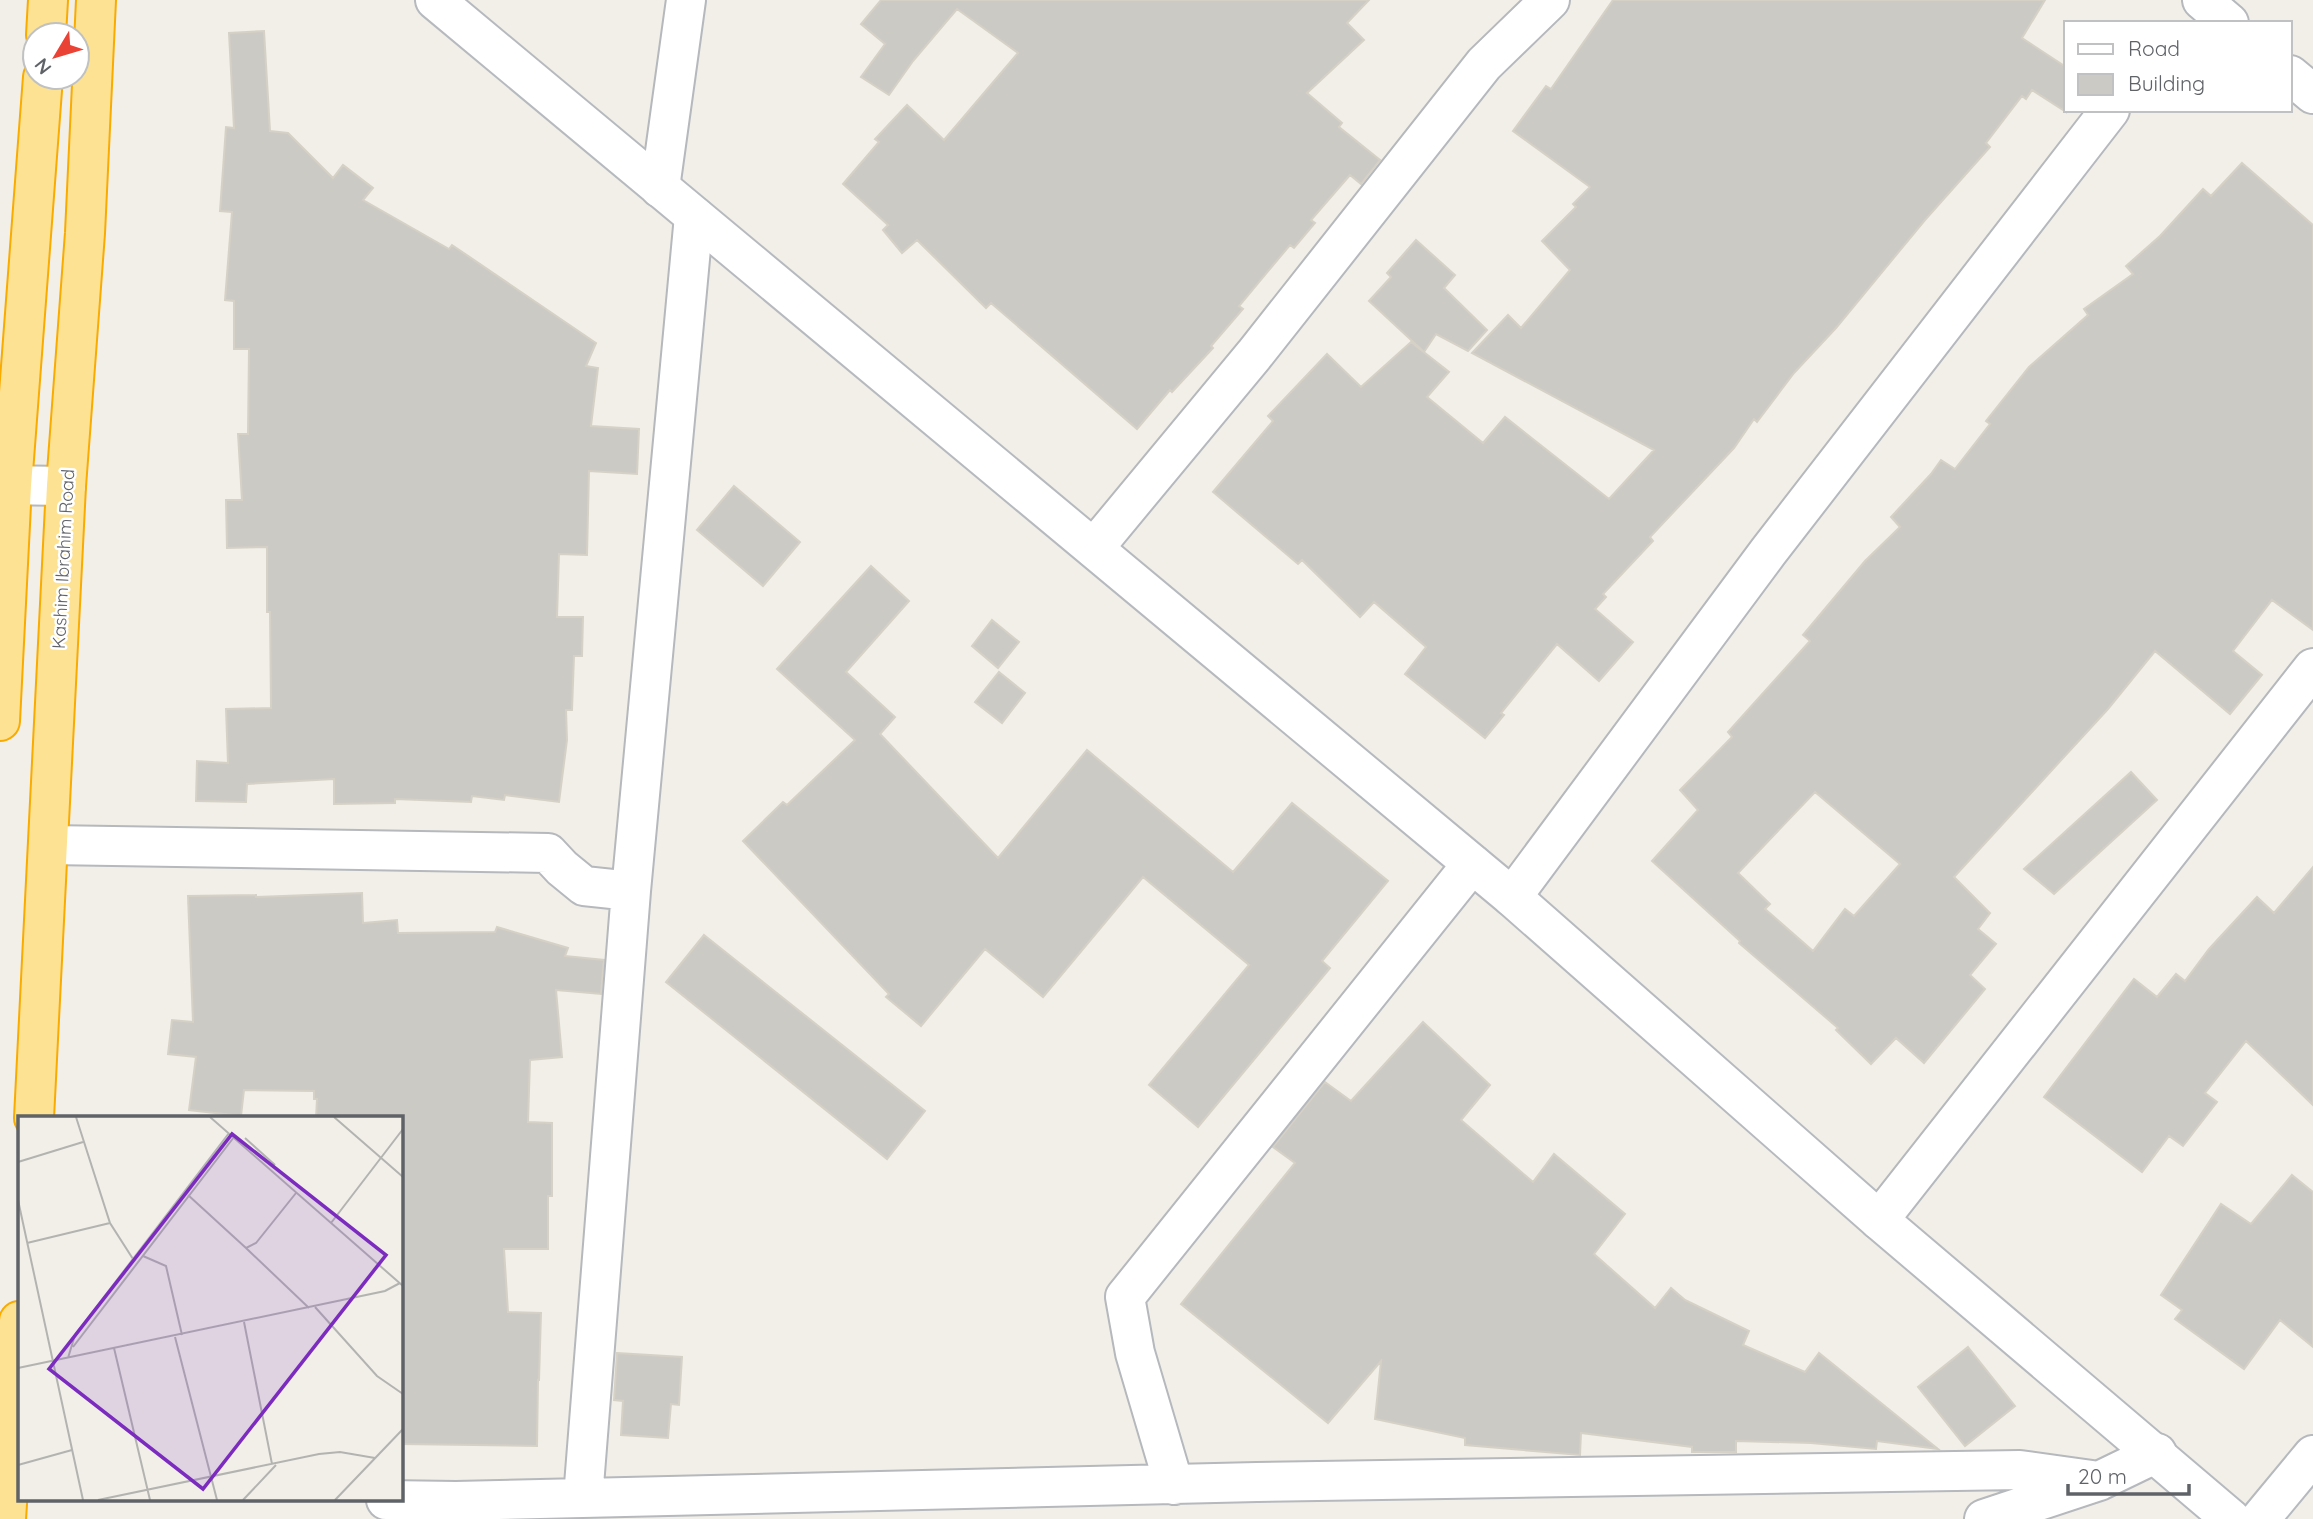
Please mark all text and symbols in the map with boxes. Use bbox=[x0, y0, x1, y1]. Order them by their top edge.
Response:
north arrow bbox=[21, 21, 91, 91]
legend bbox=[2064, 21, 2292, 112]
text: Road bbox=[2128, 35, 2180, 61]
text: N bbox=[29, 54, 56, 79]
text: Building bbox=[2128, 70, 2205, 96]
street label: Kashim Ibrahim Road bbox=[47, 469, 79, 649]
inset map bbox=[18, 1116, 402, 1502]
scale bar bbox=[2068, 1452, 2189, 1496]
text: 20 m bbox=[2078, 1463, 2127, 1489]

